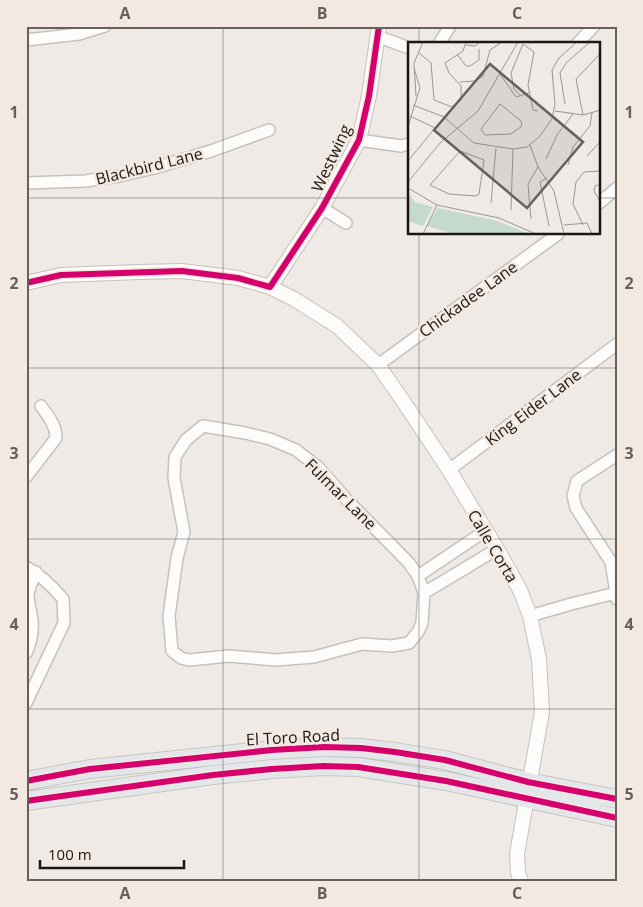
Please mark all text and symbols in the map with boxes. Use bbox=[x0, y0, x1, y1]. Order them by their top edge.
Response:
text: A bbox=[119, 2, 131, 24]
text: B bbox=[317, 2, 327, 24]
text: C bbox=[512, 2, 522, 24]
inset map bbox=[408, 42, 600, 235]
text: 1 bbox=[9, 101, 19, 123]
text: 1 bbox=[624, 101, 634, 123]
street label: Westwing bbox=[306, 120, 356, 195]
street label: Blackbird Lane bbox=[93, 142, 205, 190]
street label: Chickadee Lane bbox=[414, 256, 522, 342]
text: 2 bbox=[9, 272, 19, 294]
text: 2 bbox=[624, 272, 634, 294]
street label: King Eider Lane bbox=[480, 364, 586, 450]
text: 3 bbox=[9, 442, 19, 464]
text: 3 bbox=[624, 442, 634, 464]
street label: Fulmar Lane bbox=[301, 454, 382, 535]
street label: Calle Corta bbox=[463, 506, 523, 586]
text: 4 bbox=[9, 613, 19, 635]
text: 4 bbox=[624, 613, 634, 635]
street label: El Toro Road bbox=[245, 724, 341, 750]
text: 5 bbox=[9, 783, 19, 805]
text: 5 bbox=[624, 783, 634, 805]
scale bar bbox=[40, 837, 184, 869]
text: 100 m bbox=[48, 844, 92, 864]
text: A bbox=[119, 882, 131, 904]
text: B bbox=[317, 882, 327, 904]
text: C bbox=[512, 882, 522, 904]

